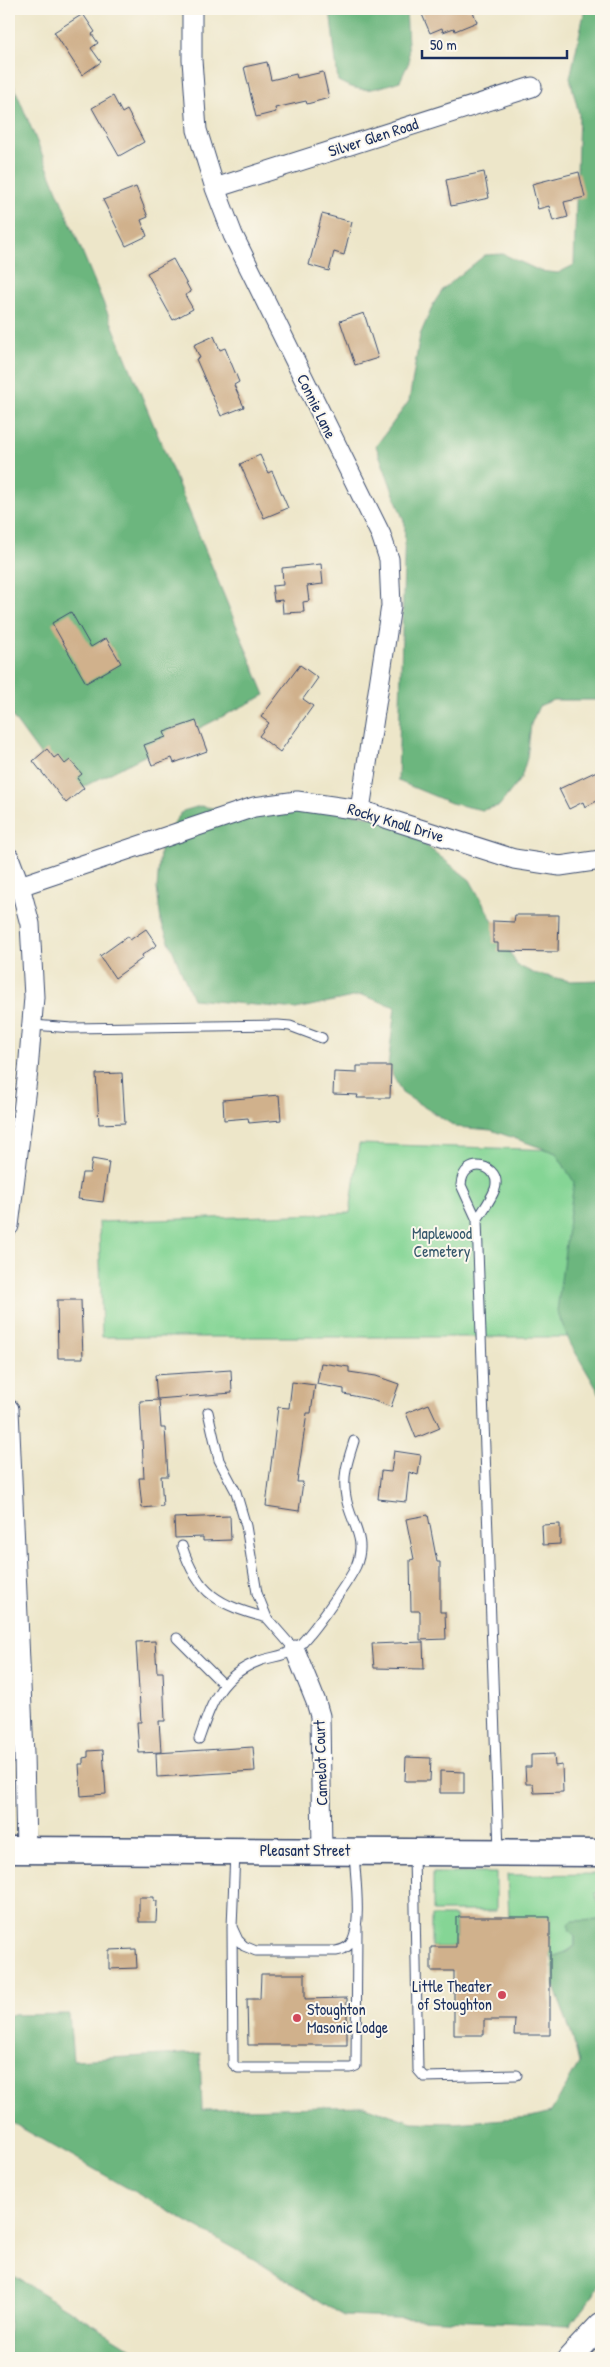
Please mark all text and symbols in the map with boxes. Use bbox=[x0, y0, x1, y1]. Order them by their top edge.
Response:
scale bar bbox=[422, 28, 568, 60]
text: 50 m bbox=[430, 34, 457, 55]
street label: Silver Glen Road bbox=[325, 112, 421, 162]
street label: Connie Lane bbox=[292, 370, 342, 442]
street label: Rocky Knoll Drive bbox=[345, 797, 448, 847]
park label: Maplewood Cemetery bbox=[412, 1222, 472, 1262]
street label: Camelot Court bbox=[307, 1719, 332, 1806]
street label: Pleasant Street bbox=[260, 1839, 351, 1861]
place label: Little Theater of Stoughton bbox=[412, 1975, 492, 2015]
marker: Little Theater of Stoughton bbox=[496, 1989, 508, 2001]
place label: Stoughton Masonic Lodge bbox=[307, 1998, 389, 2038]
marker: Stoughton Masonic Lodge bbox=[291, 2012, 303, 2024]

